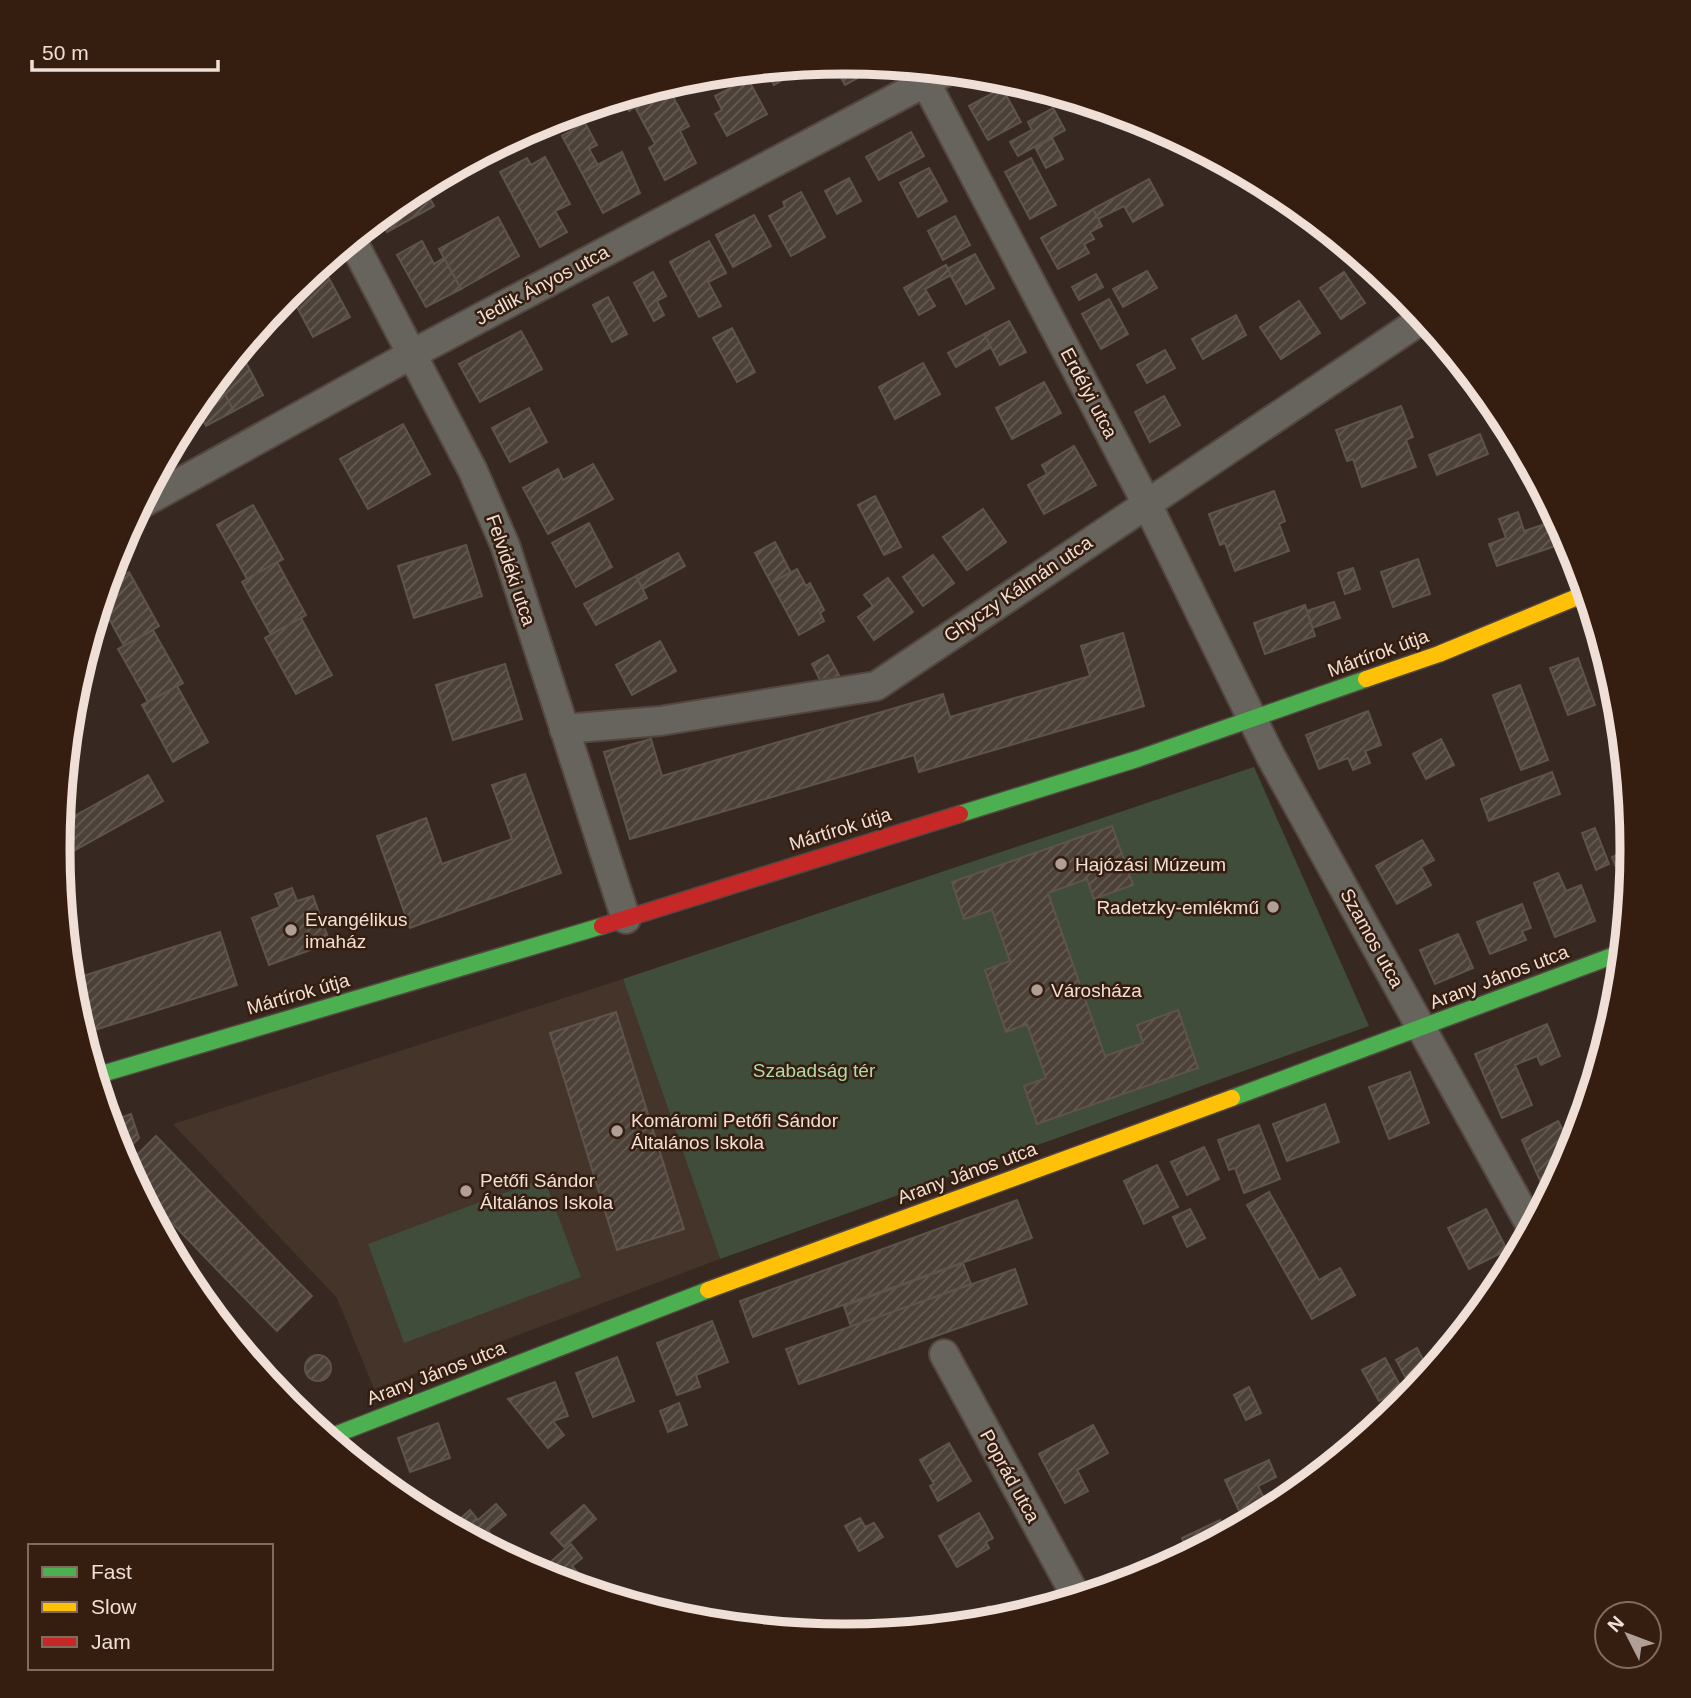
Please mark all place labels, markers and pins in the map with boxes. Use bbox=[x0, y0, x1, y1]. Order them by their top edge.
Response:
place label: Hajózási Múzeum bbox=[1075, 854, 1226, 875]
marker: Hajózási Múzeum bbox=[1053, 856, 1069, 872]
place label: Radetzky-emlékmű bbox=[1096, 897, 1259, 918]
marker: Radetzky-emlékmű bbox=[1265, 899, 1281, 915]
place label: Evangélikus imaház bbox=[305, 909, 407, 952]
marker: Evangélikus imaház bbox=[283, 922, 299, 938]
place label: Városháza bbox=[1051, 980, 1142, 1001]
marker: Városháza bbox=[1029, 982, 1045, 998]
place label: Komáromi Petőfi Sándor Általános Iskola bbox=[631, 1110, 839, 1153]
marker: Komáromi Petőfi Sándor Általános Iskola bbox=[609, 1123, 625, 1139]
place label: Petőfi Sándor Általános Iskola bbox=[480, 1170, 614, 1213]
marker: Petőfi Sándor Általános Iskola bbox=[458, 1183, 474, 1199]

